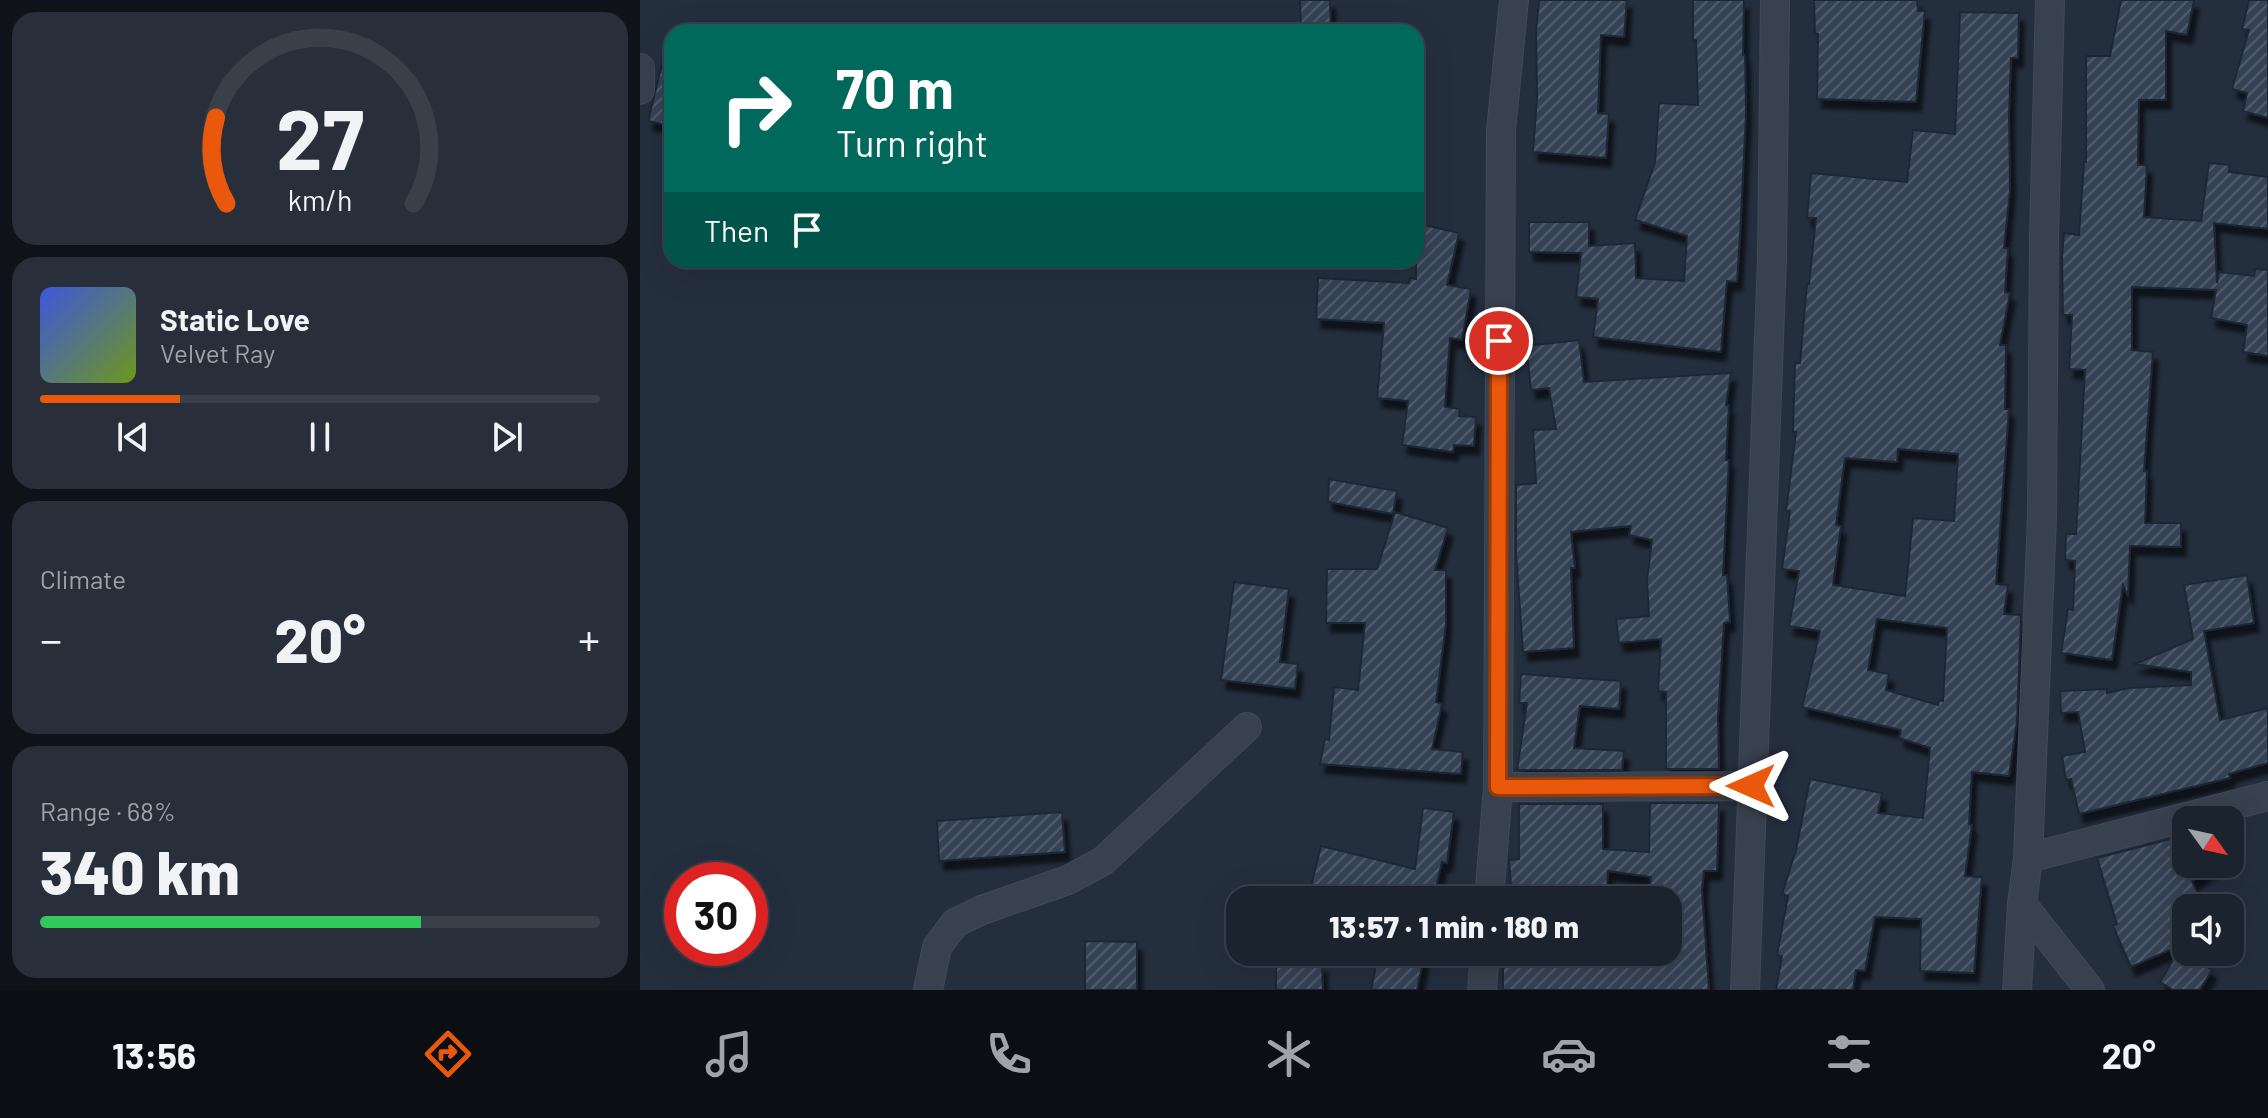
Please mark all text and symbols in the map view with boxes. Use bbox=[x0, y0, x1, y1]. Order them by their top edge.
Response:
text: 70 m bbox=[836, 53, 954, 120]
icon: right bbox=[704, 56, 808, 160]
text: 27 bbox=[276, 87, 364, 187]
text: Turn right bbox=[836, 121, 988, 164]
text: km/h bbox=[288, 182, 352, 217]
icon: arrive bbox=[785, 208, 829, 252]
text: Then bbox=[704, 212, 769, 248]
text: Static Love bbox=[160, 301, 310, 337]
pin bbox=[1465, 307, 1533, 375]
icon: arrive bbox=[1477, 319, 1521, 363]
text: Velvet Ray bbox=[160, 337, 275, 368]
icon: previous bbox=[111, 415, 155, 459]
icon: pause bbox=[298, 415, 342, 459]
icon: next bbox=[485, 415, 529, 459]
text: Climate bbox=[40, 563, 126, 594]
text: 20° bbox=[275, 603, 365, 675]
text: − bbox=[40, 612, 62, 665]
text: + bbox=[578, 612, 600, 665]
position arrow bbox=[1709, 744, 1793, 828]
text: Range · 68% bbox=[40, 795, 176, 826]
north arrow bbox=[2172, 806, 2244, 878]
map controls bbox=[2172, 806, 2244, 966]
text: 340 km bbox=[40, 835, 240, 907]
speed limit sign: 30 bbox=[664, 862, 768, 966]
button: sound bbox=[2172, 894, 2244, 966]
text: 13:57 · 1 min · 180 m bbox=[1329, 908, 1579, 944]
icon: directions bbox=[420, 1026, 476, 1082]
icon: music bbox=[701, 1026, 757, 1082]
icon: phone bbox=[981, 1026, 1037, 1082]
icon: climate bbox=[1261, 1026, 1317, 1082]
icon: car bbox=[1541, 1026, 1597, 1082]
icon: filters bbox=[1821, 1026, 1877, 1082]
text: 13:56 bbox=[112, 1033, 196, 1076]
text: 20° bbox=[2102, 1033, 2156, 1076]

